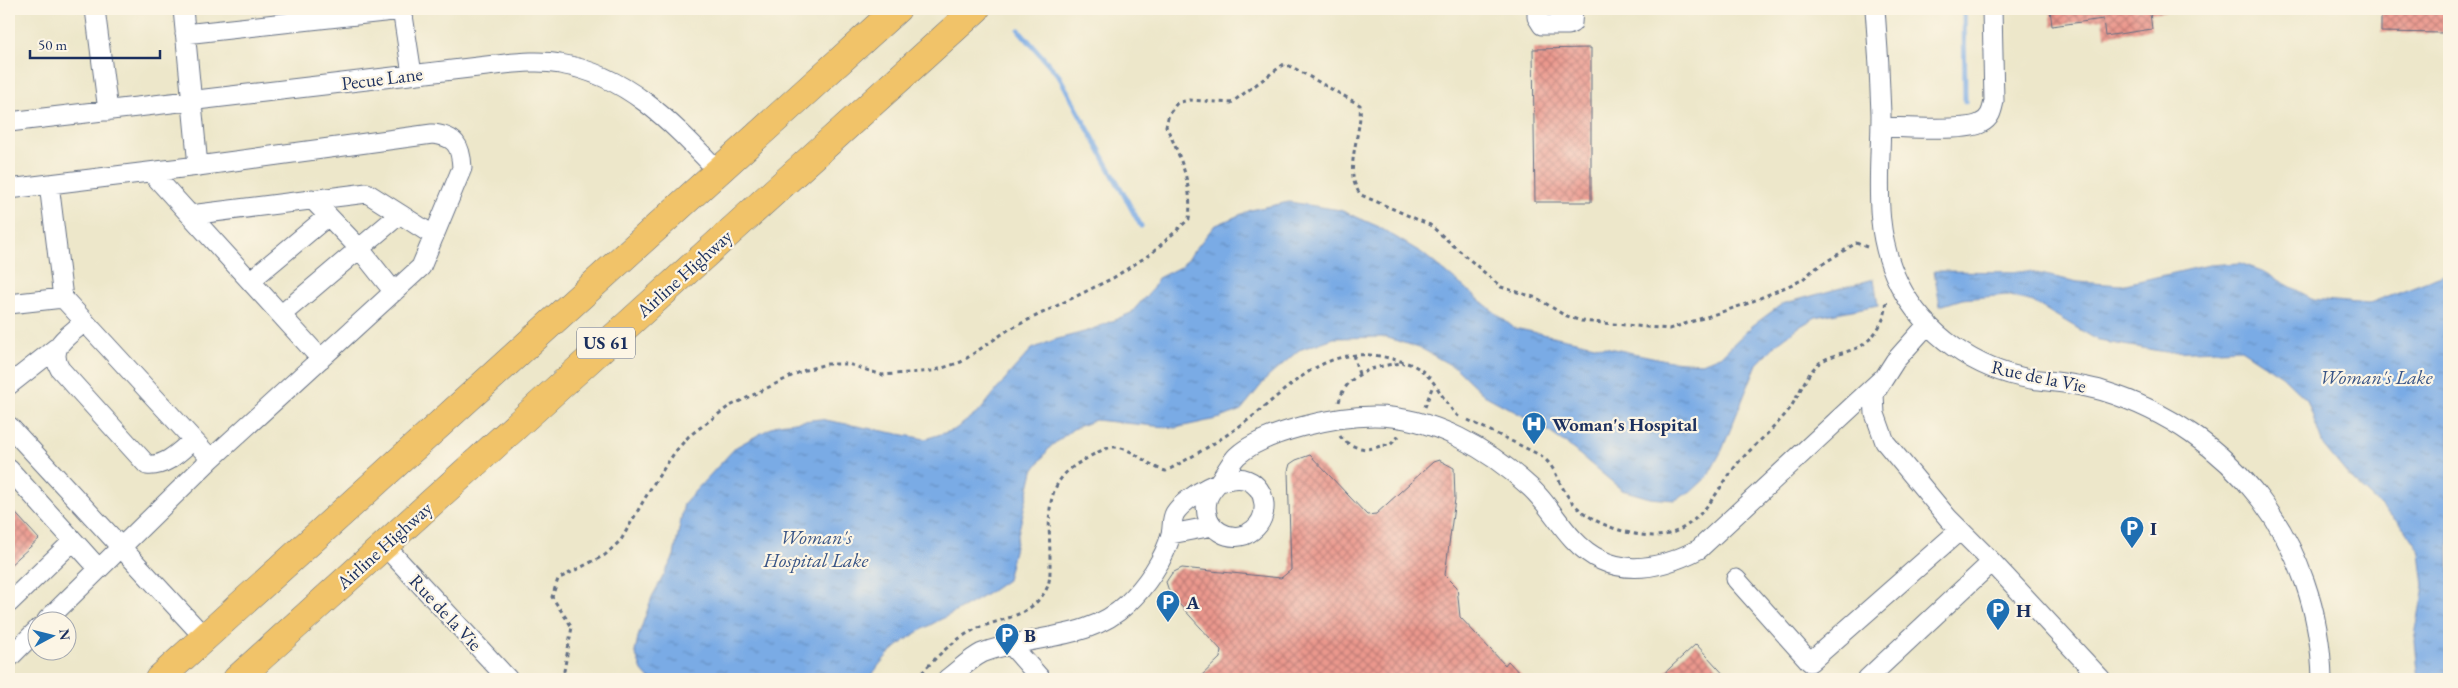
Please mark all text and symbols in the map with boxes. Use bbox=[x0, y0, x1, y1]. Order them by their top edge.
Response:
scale bar bbox=[30, 28, 160, 60]
text: 50 m bbox=[38, 35, 67, 54]
street label: Pecue Lane bbox=[340, 61, 424, 96]
street label: Airline Highway bbox=[630, 223, 738, 324]
road number: US 61 bbox=[577, 328, 635, 358]
street label: Rue de la Vie bbox=[1989, 354, 2088, 399]
water label: Woman's Lake bbox=[2320, 364, 2433, 390]
hospital icon: Woman's Hospital bbox=[1521, 411, 1547, 445]
place label: Woman's Hospital bbox=[1552, 412, 1698, 437]
street label: Airline Highway bbox=[330, 495, 438, 596]
parking icon: I bbox=[2119, 515, 2145, 549]
place label: I bbox=[2150, 516, 2157, 541]
water label: Woman's Hospital Lake bbox=[763, 524, 869, 573]
street label: Rue de la Vie bbox=[404, 569, 488, 656]
parking icon: A bbox=[1155, 589, 1181, 623]
place label: A bbox=[1185, 590, 1200, 615]
parking icon: H bbox=[1985, 597, 2011, 631]
place label: H bbox=[2016, 598, 2031, 623]
north arrow bbox=[28, 610, 78, 660]
parking icon: B bbox=[994, 622, 1020, 656]
place label: B bbox=[1024, 623, 1036, 648]
text: N bbox=[55, 628, 75, 642]

